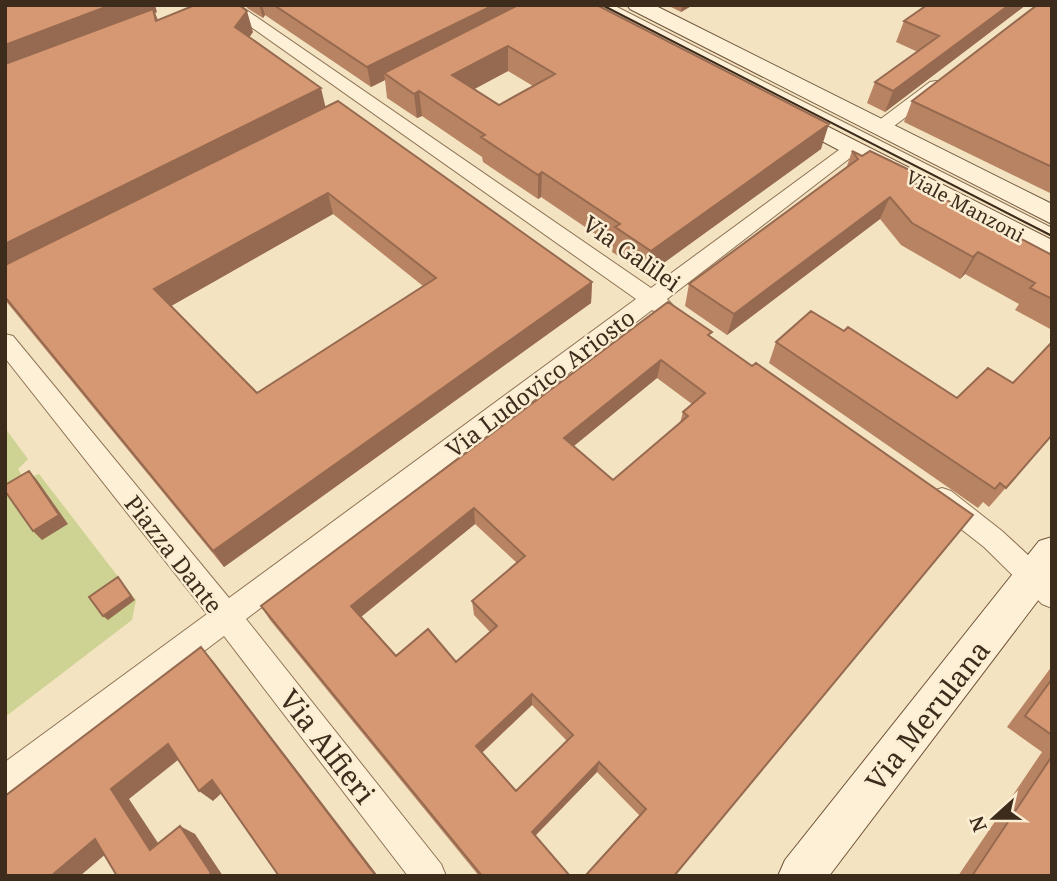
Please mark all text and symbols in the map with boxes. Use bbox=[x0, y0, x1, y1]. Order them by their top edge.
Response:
street label: Viale Manzoni bbox=[901, 164, 1029, 248]
street label: Via Galilei bbox=[577, 208, 688, 299]
street label: Via Ludovico Ariosto bbox=[439, 301, 641, 465]
street label: Piazza Dante bbox=[118, 488, 230, 620]
street label: Via Merulana bbox=[856, 632, 998, 798]
street label: Via Alfieri bbox=[271, 681, 385, 811]
north arrow bbox=[959, 783, 1029, 853]
text: N bbox=[963, 812, 993, 836]

